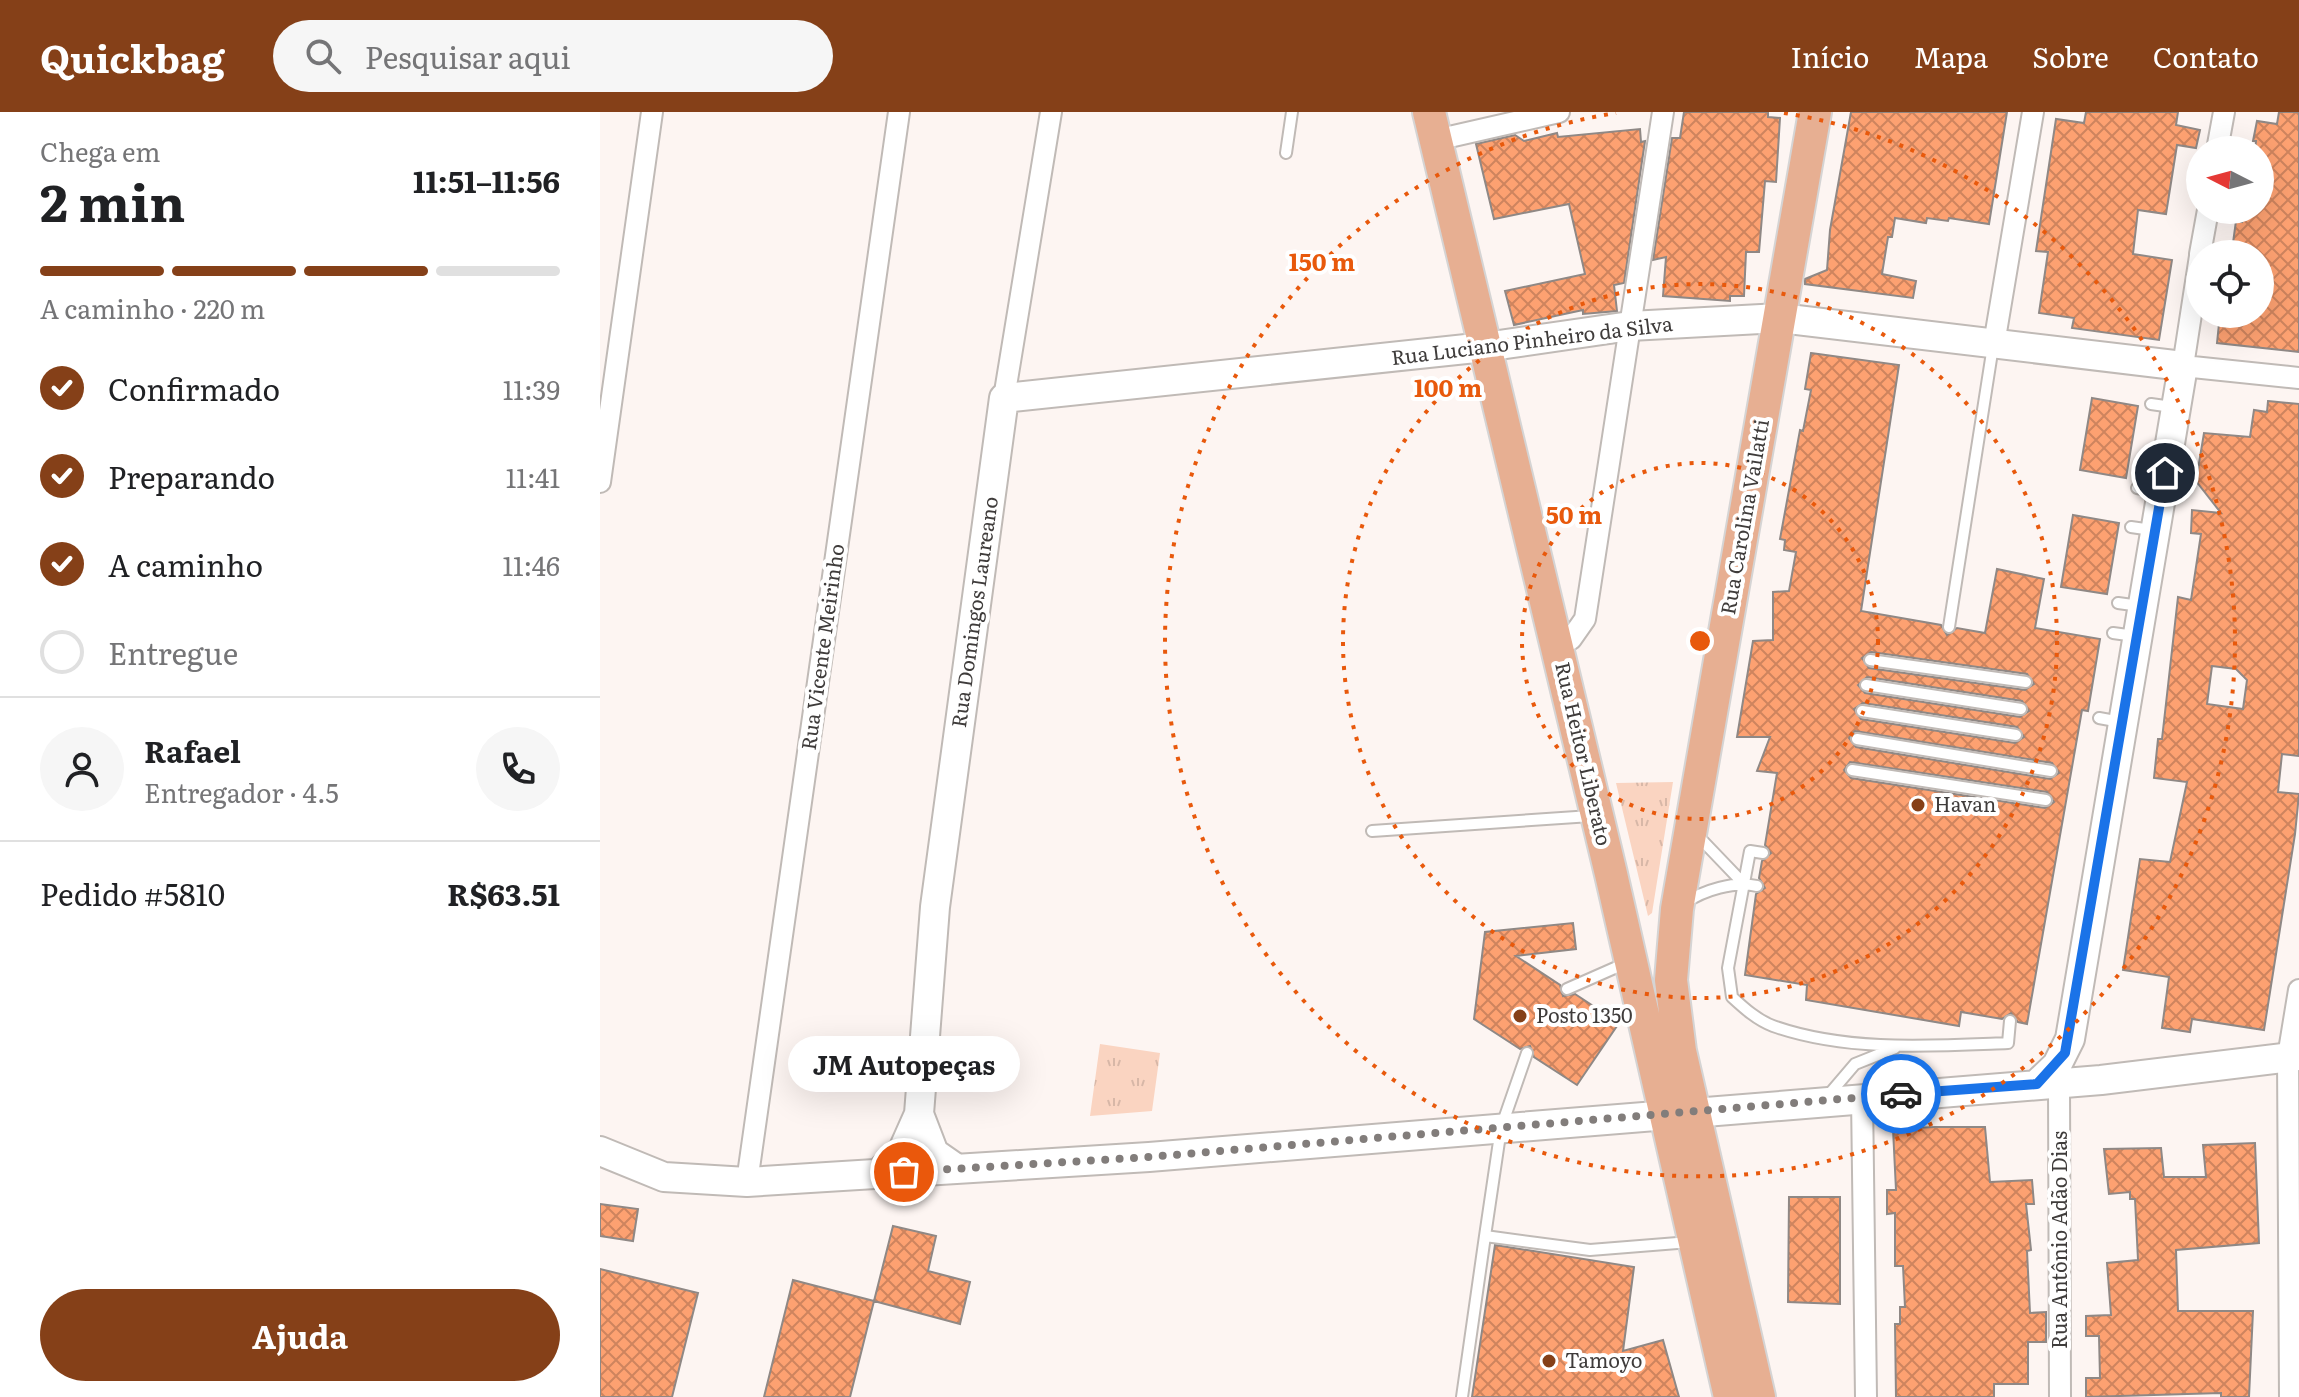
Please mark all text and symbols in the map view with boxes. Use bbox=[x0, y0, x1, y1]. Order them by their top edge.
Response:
search box bbox=[273, 20, 833, 92]
text: Quickbag bbox=[40, 28, 225, 85]
icon: search bbox=[301, 34, 345, 78]
text: Pesquisar aqui bbox=[365, 34, 571, 78]
text: Início bbox=[1790, 35, 1869, 77]
text: Mapa bbox=[1913, 35, 1988, 77]
text: Sobre bbox=[2032, 35, 2109, 77]
text: Contato bbox=[2153, 35, 2259, 77]
text: Chega em bbox=[40, 131, 160, 170]
north arrow bbox=[2186, 136, 2274, 224]
map controls bbox=[2186, 136, 2274, 328]
text: 11:51–11:56 bbox=[413, 158, 560, 202]
text: 2 min bbox=[40, 161, 185, 238]
button: locate bbox=[2186, 240, 2274, 328]
text: 150 m bbox=[1289, 243, 1355, 278]
text: A caminho · 220 m bbox=[40, 288, 265, 327]
street label: Rua Luciano Pinheiro da Silva bbox=[1389, 307, 1674, 371]
icon: check bbox=[40, 366, 84, 410]
text: Confirmado bbox=[108, 366, 280, 410]
text: 11:39 bbox=[503, 369, 560, 408]
text: 100 m bbox=[1414, 369, 1482, 404]
street label: Rua Carolina Vailatti bbox=[1711, 416, 1775, 617]
pin bbox=[2131, 439, 2199, 507]
icon: home bbox=[2143, 451, 2187, 495]
icon: check bbox=[40, 454, 84, 498]
text: Preparando bbox=[108, 454, 275, 498]
text: 11:41 bbox=[506, 457, 560, 496]
street label: Rua Domingos Laureano bbox=[942, 494, 1004, 729]
text: 50 m bbox=[1546, 496, 1602, 531]
icon: check bbox=[40, 542, 84, 586]
text: A caminho bbox=[108, 542, 263, 586]
street label: Rua Vicente Meirinho bbox=[792, 542, 850, 752]
text: 11:46 bbox=[502, 545, 560, 584]
centre of rings bbox=[1686, 627, 1714, 655]
text: Entregue bbox=[108, 630, 238, 674]
street label: Rua Heitor Liberato bbox=[1549, 659, 1621, 848]
button: person bbox=[40, 727, 124, 811]
button: phone bbox=[476, 727, 560, 811]
text: Rafael bbox=[144, 728, 241, 772]
text: Entregador · 4.5 bbox=[144, 772, 339, 811]
place label: Havan bbox=[1934, 788, 1996, 818]
marker: Havan bbox=[1909, 796, 1927, 814]
text: Pedido #5810 bbox=[40, 871, 225, 915]
text: R$63.51 bbox=[447, 871, 560, 915]
place label: Posto 1350 bbox=[1536, 999, 1633, 1029]
marker: Posto 1350 bbox=[1511, 1007, 1529, 1025]
callout: JM Autopeças bbox=[788, 1036, 1020, 1092]
text: JM Autopeças bbox=[813, 1044, 995, 1083]
courier bbox=[1861, 1054, 1941, 1134]
icon: car bbox=[1879, 1072, 1923, 1116]
street label: Rua Antônio Adão Dias bbox=[2043, 1131, 2073, 1349]
pin bbox=[870, 1138, 938, 1206]
icon: bag bbox=[882, 1150, 926, 1194]
button: Ajuda bbox=[40, 1289, 560, 1381]
place label: Tamoyo bbox=[1565, 1344, 1642, 1374]
marker: Tamoyo bbox=[1540, 1352, 1558, 1370]

